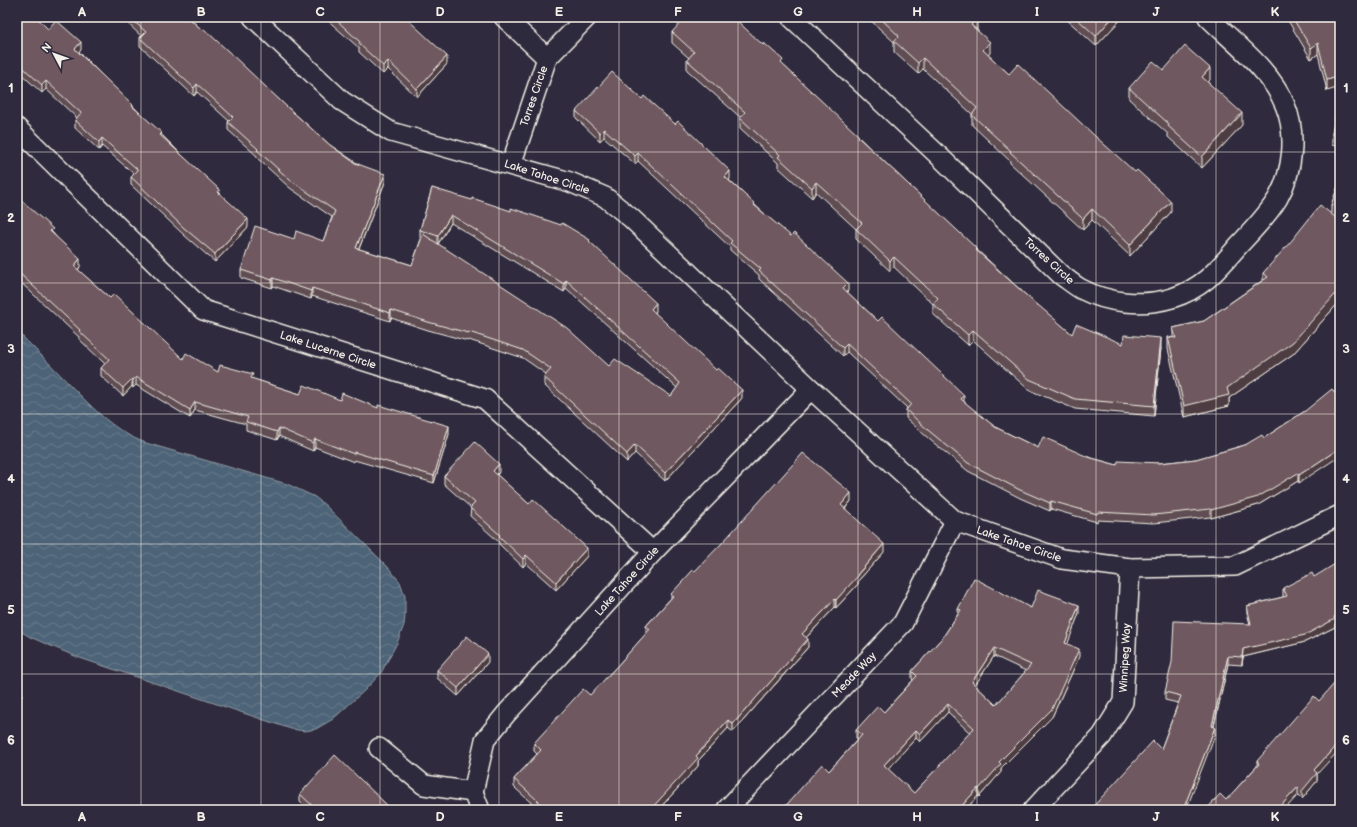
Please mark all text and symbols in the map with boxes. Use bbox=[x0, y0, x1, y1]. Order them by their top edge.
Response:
text: A bbox=[77, 4, 86, 20]
text: B bbox=[196, 4, 206, 20]
text: C bbox=[315, 4, 325, 20]
text: D bbox=[435, 4, 445, 20]
text: E bbox=[555, 4, 564, 20]
text: F bbox=[674, 4, 682, 20]
text: G bbox=[793, 4, 803, 20]
text: H bbox=[912, 4, 922, 20]
text: I bbox=[1035, 4, 1039, 20]
text: J bbox=[1152, 4, 1160, 20]
text: K bbox=[1271, 4, 1280, 20]
north arrow bbox=[34, 34, 74, 74]
text: N bbox=[39, 40, 54, 55]
street label: Torres Circle bbox=[518, 64, 551, 128]
text: 1 bbox=[8, 80, 14, 96]
text: 1 bbox=[1343, 80, 1349, 96]
street label: Lake Tahoe Circle bbox=[503, 157, 592, 197]
text: 2 bbox=[7, 210, 15, 226]
text: 2 bbox=[1342, 210, 1350, 226]
street label: Torres Circle bbox=[1021, 235, 1077, 287]
street label: Lake Lucerne Circle bbox=[278, 328, 378, 372]
text: 3 bbox=[7, 341, 15, 357]
text: 3 bbox=[1342, 341, 1350, 357]
text: 4 bbox=[7, 471, 15, 487]
text: 4 bbox=[1342, 471, 1350, 487]
street label: Lake Tahoe Circle bbox=[975, 523, 1064, 565]
street label: Lake Tahoe Circle bbox=[592, 543, 662, 618]
text: 5 bbox=[7, 602, 15, 618]
text: 5 bbox=[1342, 602, 1350, 618]
street label: Winnipeg Way bbox=[1117, 623, 1133, 693]
street label: Meade Way bbox=[829, 650, 879, 700]
text: 6 bbox=[7, 732, 15, 748]
text: 6 bbox=[1342, 732, 1350, 748]
text: A bbox=[77, 809, 86, 825]
text: B bbox=[196, 809, 206, 825]
text: C bbox=[315, 809, 325, 825]
text: D bbox=[435, 809, 445, 825]
text: E bbox=[555, 809, 564, 825]
text: F bbox=[674, 809, 682, 825]
text: G bbox=[793, 809, 803, 825]
text: H bbox=[912, 809, 922, 825]
text: I bbox=[1035, 809, 1039, 825]
text: J bbox=[1152, 809, 1160, 825]
text: K bbox=[1271, 809, 1280, 825]

